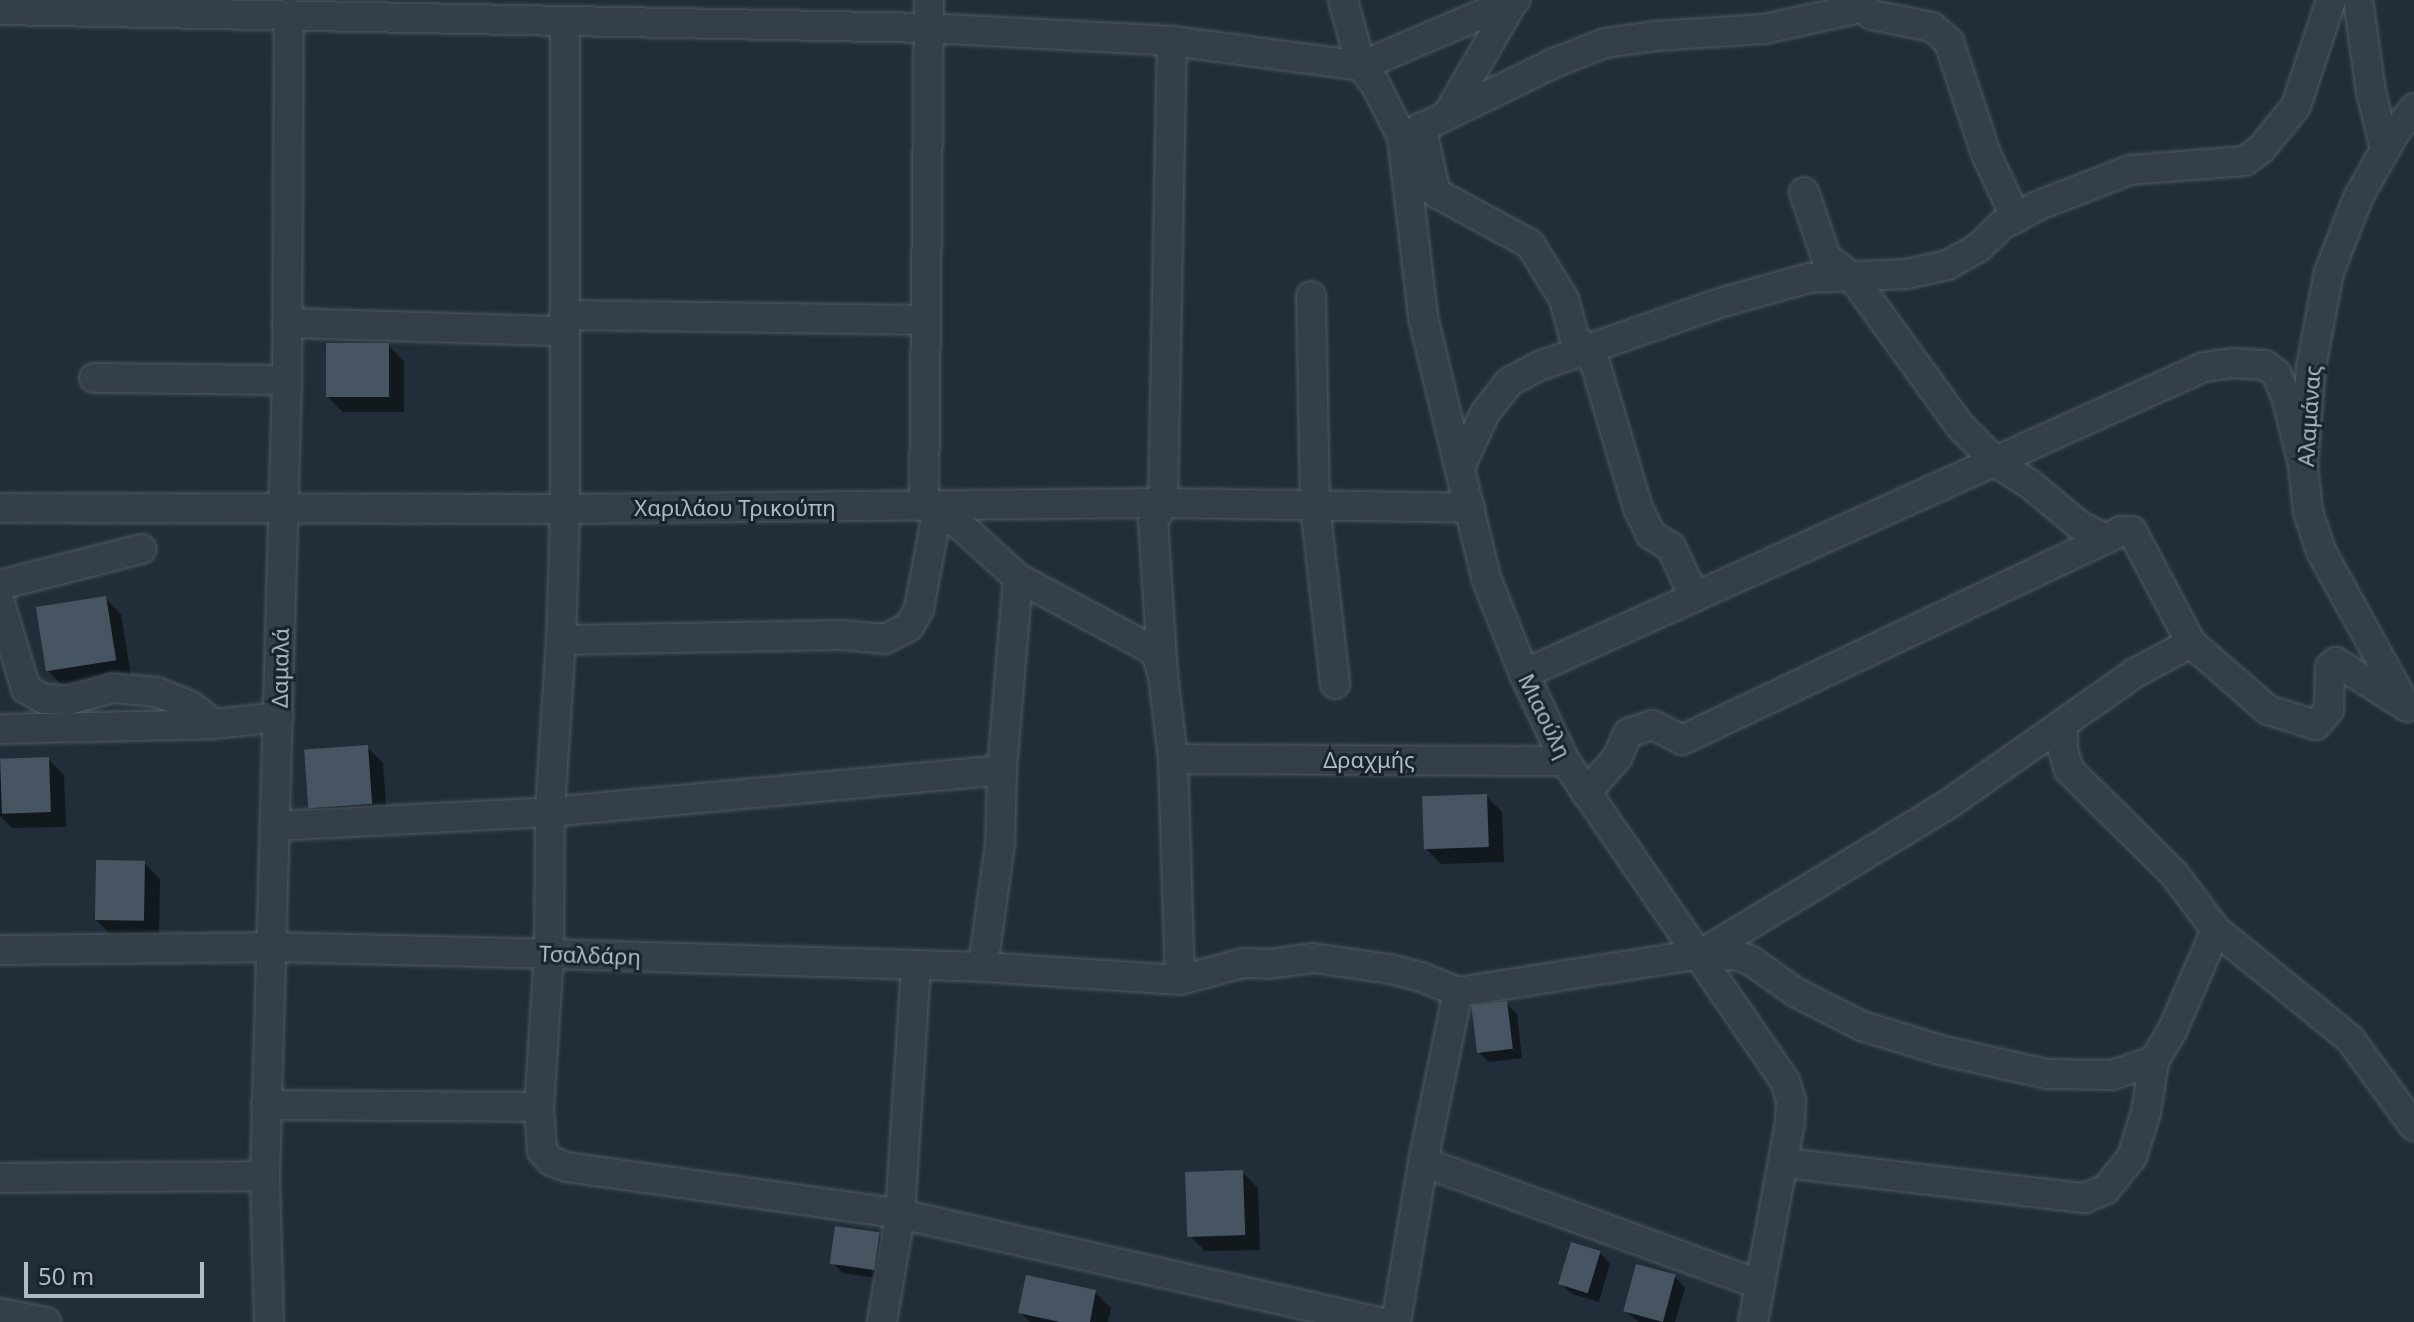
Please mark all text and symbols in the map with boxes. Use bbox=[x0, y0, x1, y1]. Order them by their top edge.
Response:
street label: Αλαμάνας bbox=[2292, 364, 2326, 468]
street label: Χαριλάου Τρικούπη bbox=[634, 495, 836, 521]
street label: Δαμαλά bbox=[266, 628, 294, 708]
street label: Μιαούλη bbox=[1513, 669, 1577, 763]
street label: Δραχμής bbox=[1323, 747, 1415, 773]
street label: Τσαλδάρη bbox=[539, 940, 641, 970]
scale bar bbox=[28, 1246, 208, 1296]
text: 50 m bbox=[38, 1259, 94, 1292]

